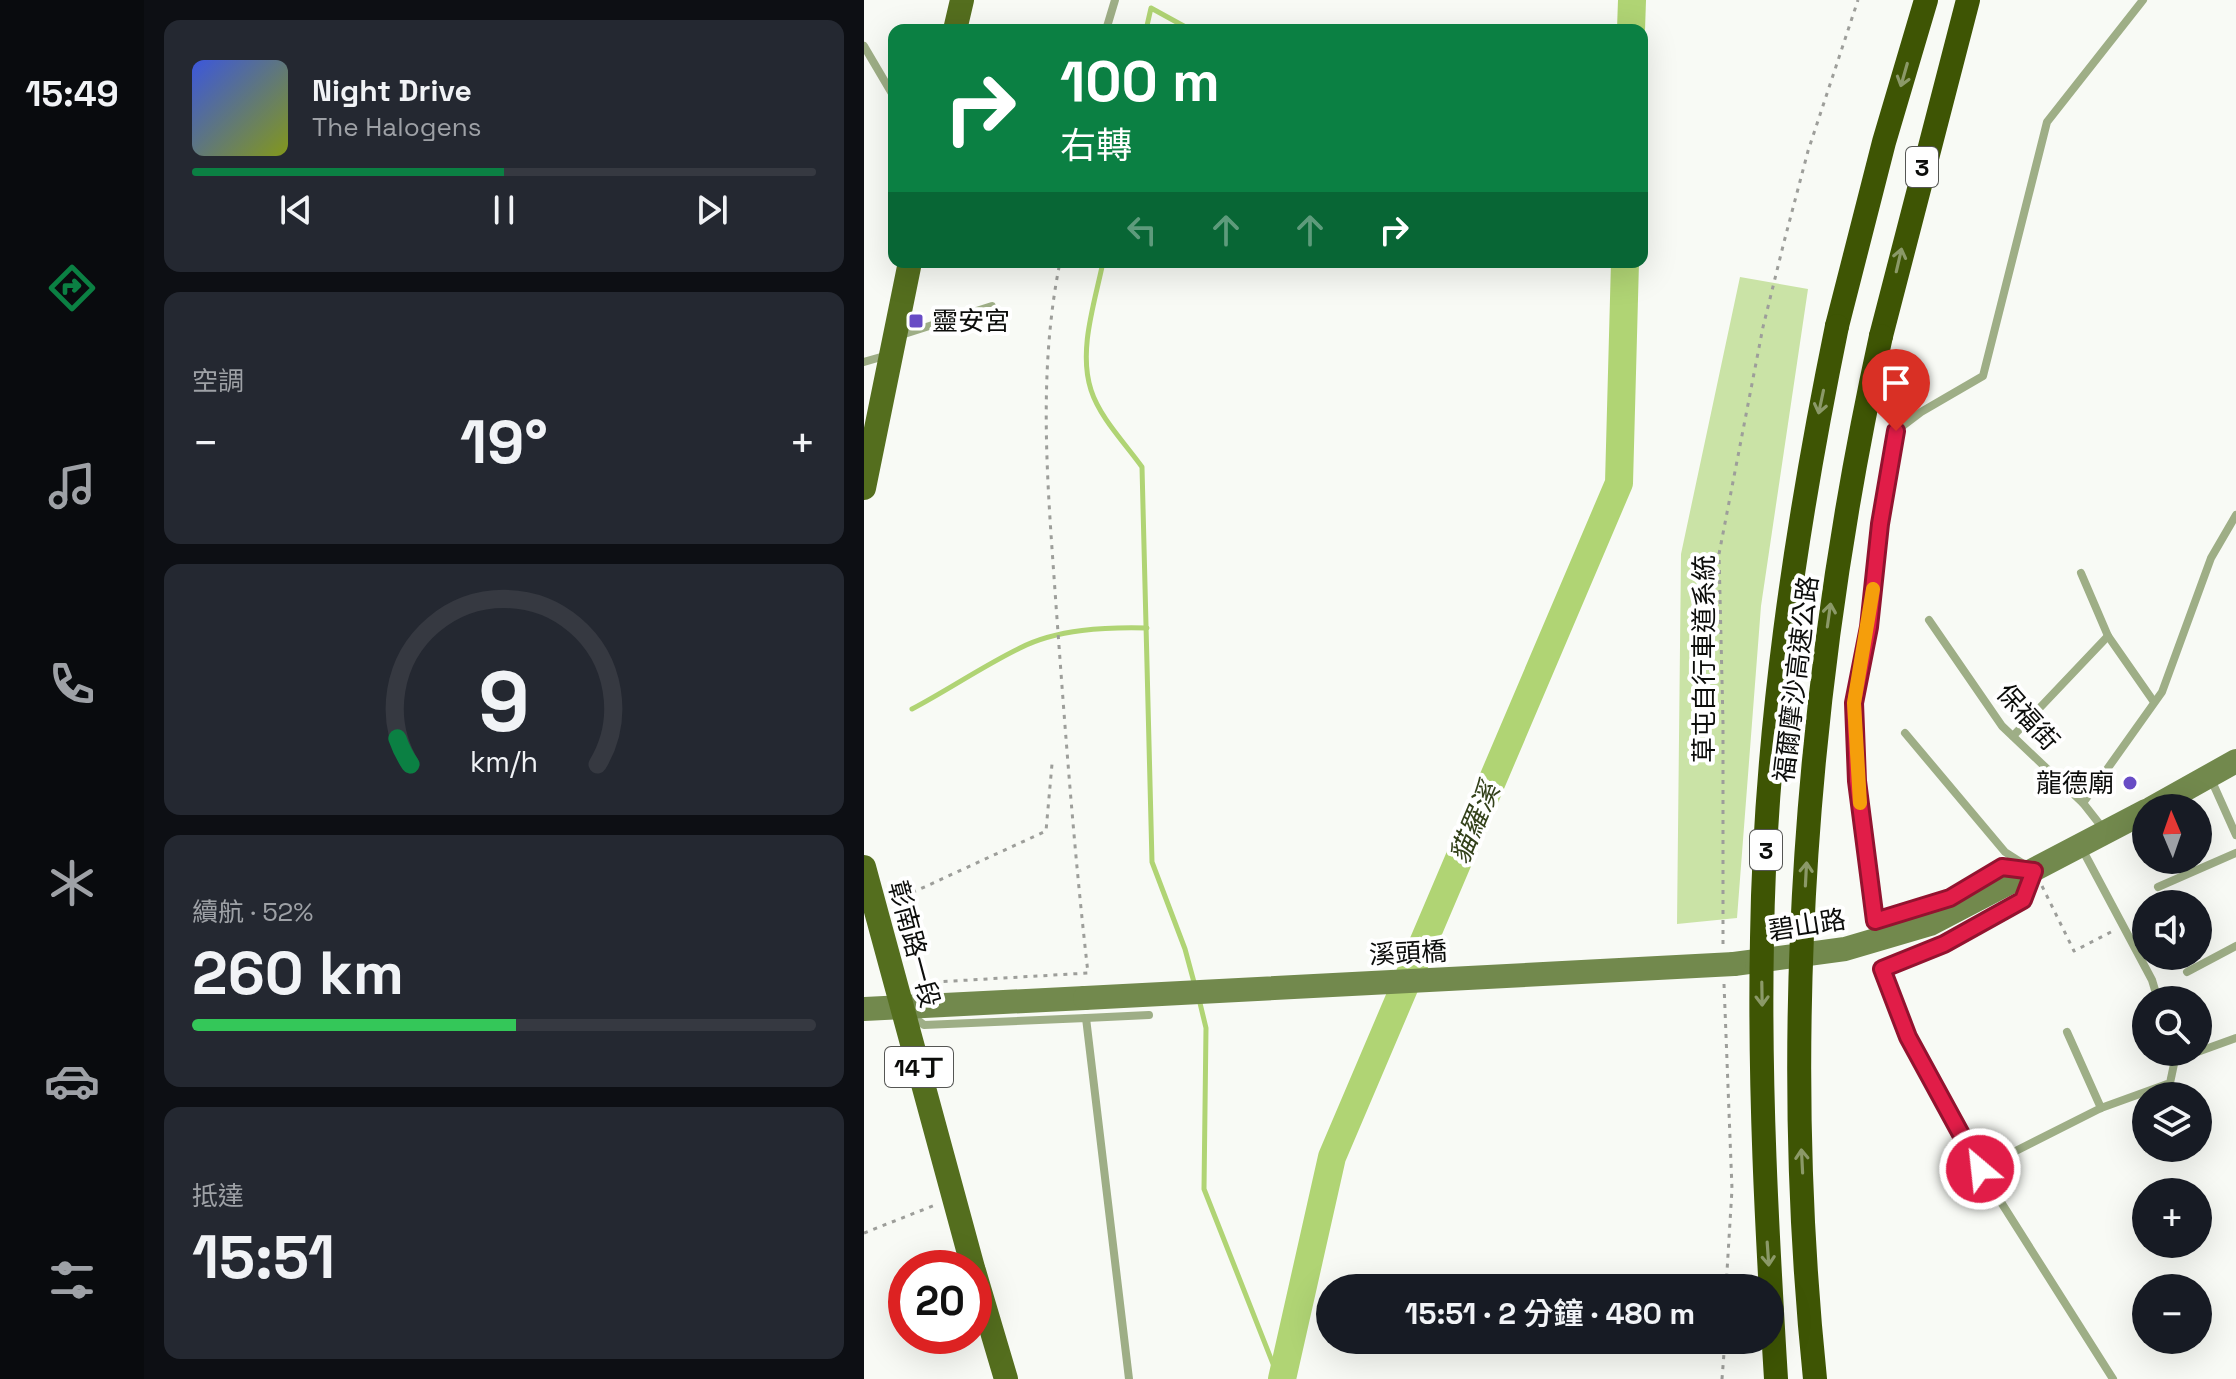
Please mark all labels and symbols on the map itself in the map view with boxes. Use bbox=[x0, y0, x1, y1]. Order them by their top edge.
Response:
one-way arrow bbox=[1896, 61, 1911, 87]
road number: 3 bbox=[1906, 147, 1938, 187]
one-way arrow bbox=[1892, 247, 1907, 273]
place label: 靈安宮 bbox=[932, 304, 1010, 338]
marker: 靈安宮 bbox=[907, 312, 925, 330]
pin bbox=[1862, 349, 1930, 431]
one-way arrow bbox=[1813, 389, 1828, 414]
street label: 草屯自行車道系統 bbox=[1687, 555, 1721, 763]
street label: 福爾摩沙高速公路 bbox=[1766, 574, 1826, 784]
one-way arrow bbox=[1822, 603, 1837, 628]
street label: 保福街 bbox=[1989, 677, 2067, 757]
place label: 龍德廟 bbox=[2036, 766, 2114, 800]
water label: 貓羅溪 bbox=[1441, 774, 1509, 869]
marker: 龍德廟 bbox=[2121, 774, 2139, 792]
north arrow bbox=[2132, 794, 2212, 874]
road number: 3 bbox=[1750, 830, 1782, 870]
one-way arrow bbox=[1799, 861, 1814, 888]
street label: 彰南路一段 bbox=[881, 877, 947, 1011]
street label: 碧山路 bbox=[1766, 902, 1848, 948]
street label: 溪頭橋 bbox=[1368, 934, 1448, 972]
one-way arrow bbox=[1754, 980, 1770, 1007]
road number: 14丁 bbox=[885, 1047, 953, 1087]
position arrow bbox=[1938, 1127, 2022, 1211]
one-way arrow bbox=[1794, 1149, 1809, 1175]
one-way arrow bbox=[1761, 1240, 1776, 1267]
speed limit sign: 20 bbox=[888, 1250, 992, 1354]

